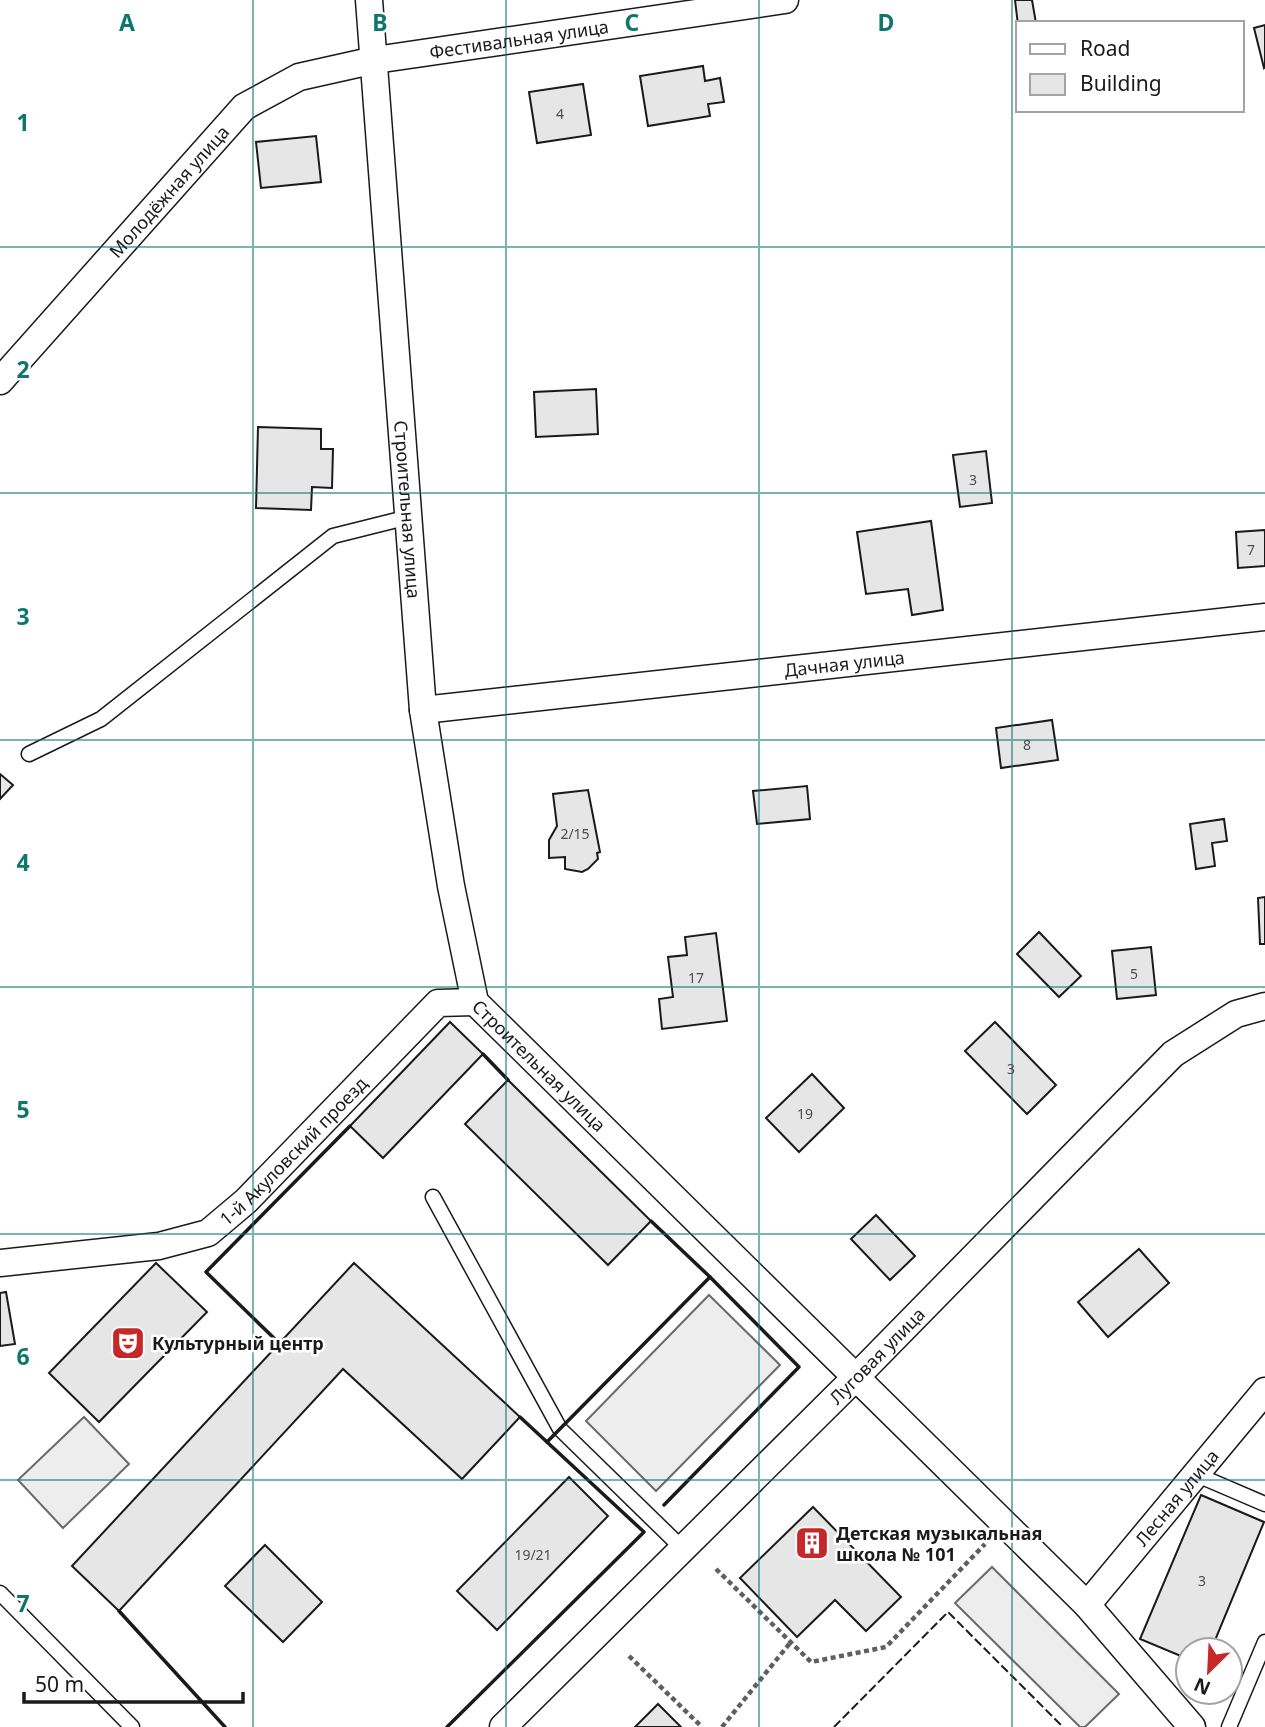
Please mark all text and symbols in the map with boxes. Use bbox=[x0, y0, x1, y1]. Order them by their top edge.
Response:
text: A bbox=[119, 6, 135, 38]
text: B bbox=[372, 6, 388, 38]
text: C bbox=[625, 6, 640, 38]
text: D bbox=[878, 6, 894, 38]
street label: Фестивальная улица bbox=[428, 14, 610, 64]
legend bbox=[1016, 21, 1244, 112]
text: Road bbox=[1080, 34, 1130, 62]
text: Building bbox=[1080, 69, 1162, 97]
house number: 4 bbox=[556, 104, 564, 123]
text: 1 bbox=[16, 106, 30, 138]
street label: Молодёжная улица bbox=[104, 120, 234, 263]
text: 2 bbox=[16, 353, 30, 385]
street label: Строительная улица bbox=[389, 420, 426, 599]
house number: 3 bbox=[969, 470, 977, 489]
house number: 7 bbox=[1247, 540, 1255, 559]
text: 3 bbox=[16, 600, 30, 632]
street label: Дачная улица bbox=[783, 645, 906, 682]
house number: 8 bbox=[1023, 735, 1031, 754]
house number: 2/15 bbox=[560, 824, 590, 843]
text: 4 bbox=[16, 846, 30, 878]
house number: 5 bbox=[1130, 964, 1138, 983]
house number: 17 bbox=[688, 968, 704, 987]
street label: Строительная улица bbox=[467, 994, 611, 1137]
house number: 3 bbox=[1007, 1059, 1015, 1078]
street label: 1-й Акуловский проезд bbox=[214, 1071, 372, 1230]
text: 5 bbox=[16, 1093, 30, 1125]
house number: 19 bbox=[797, 1104, 813, 1123]
street label: Луговая улица bbox=[824, 1302, 930, 1409]
theatre icon: Культурный центр bbox=[109, 1324, 147, 1362]
place label: Культурный центр bbox=[152, 1331, 324, 1355]
text: 6 bbox=[16, 1340, 30, 1372]
street label: Лесная улица bbox=[1129, 1444, 1224, 1551]
place label: Детская музыкальная школа № 101 bbox=[836, 1521, 1042, 1566]
building icon: Детская музыкальная школа № 101 bbox=[793, 1524, 831, 1562]
house number: 19/21 bbox=[514, 1545, 552, 1564]
house number: 3 bbox=[1198, 1571, 1206, 1590]
text: 7 bbox=[16, 1587, 30, 1619]
north arrow bbox=[1174, 1636, 1244, 1706]
scale bar bbox=[24, 1660, 243, 1704]
text: 50 m bbox=[35, 1670, 84, 1698]
text: N bbox=[1190, 1672, 1214, 1702]

